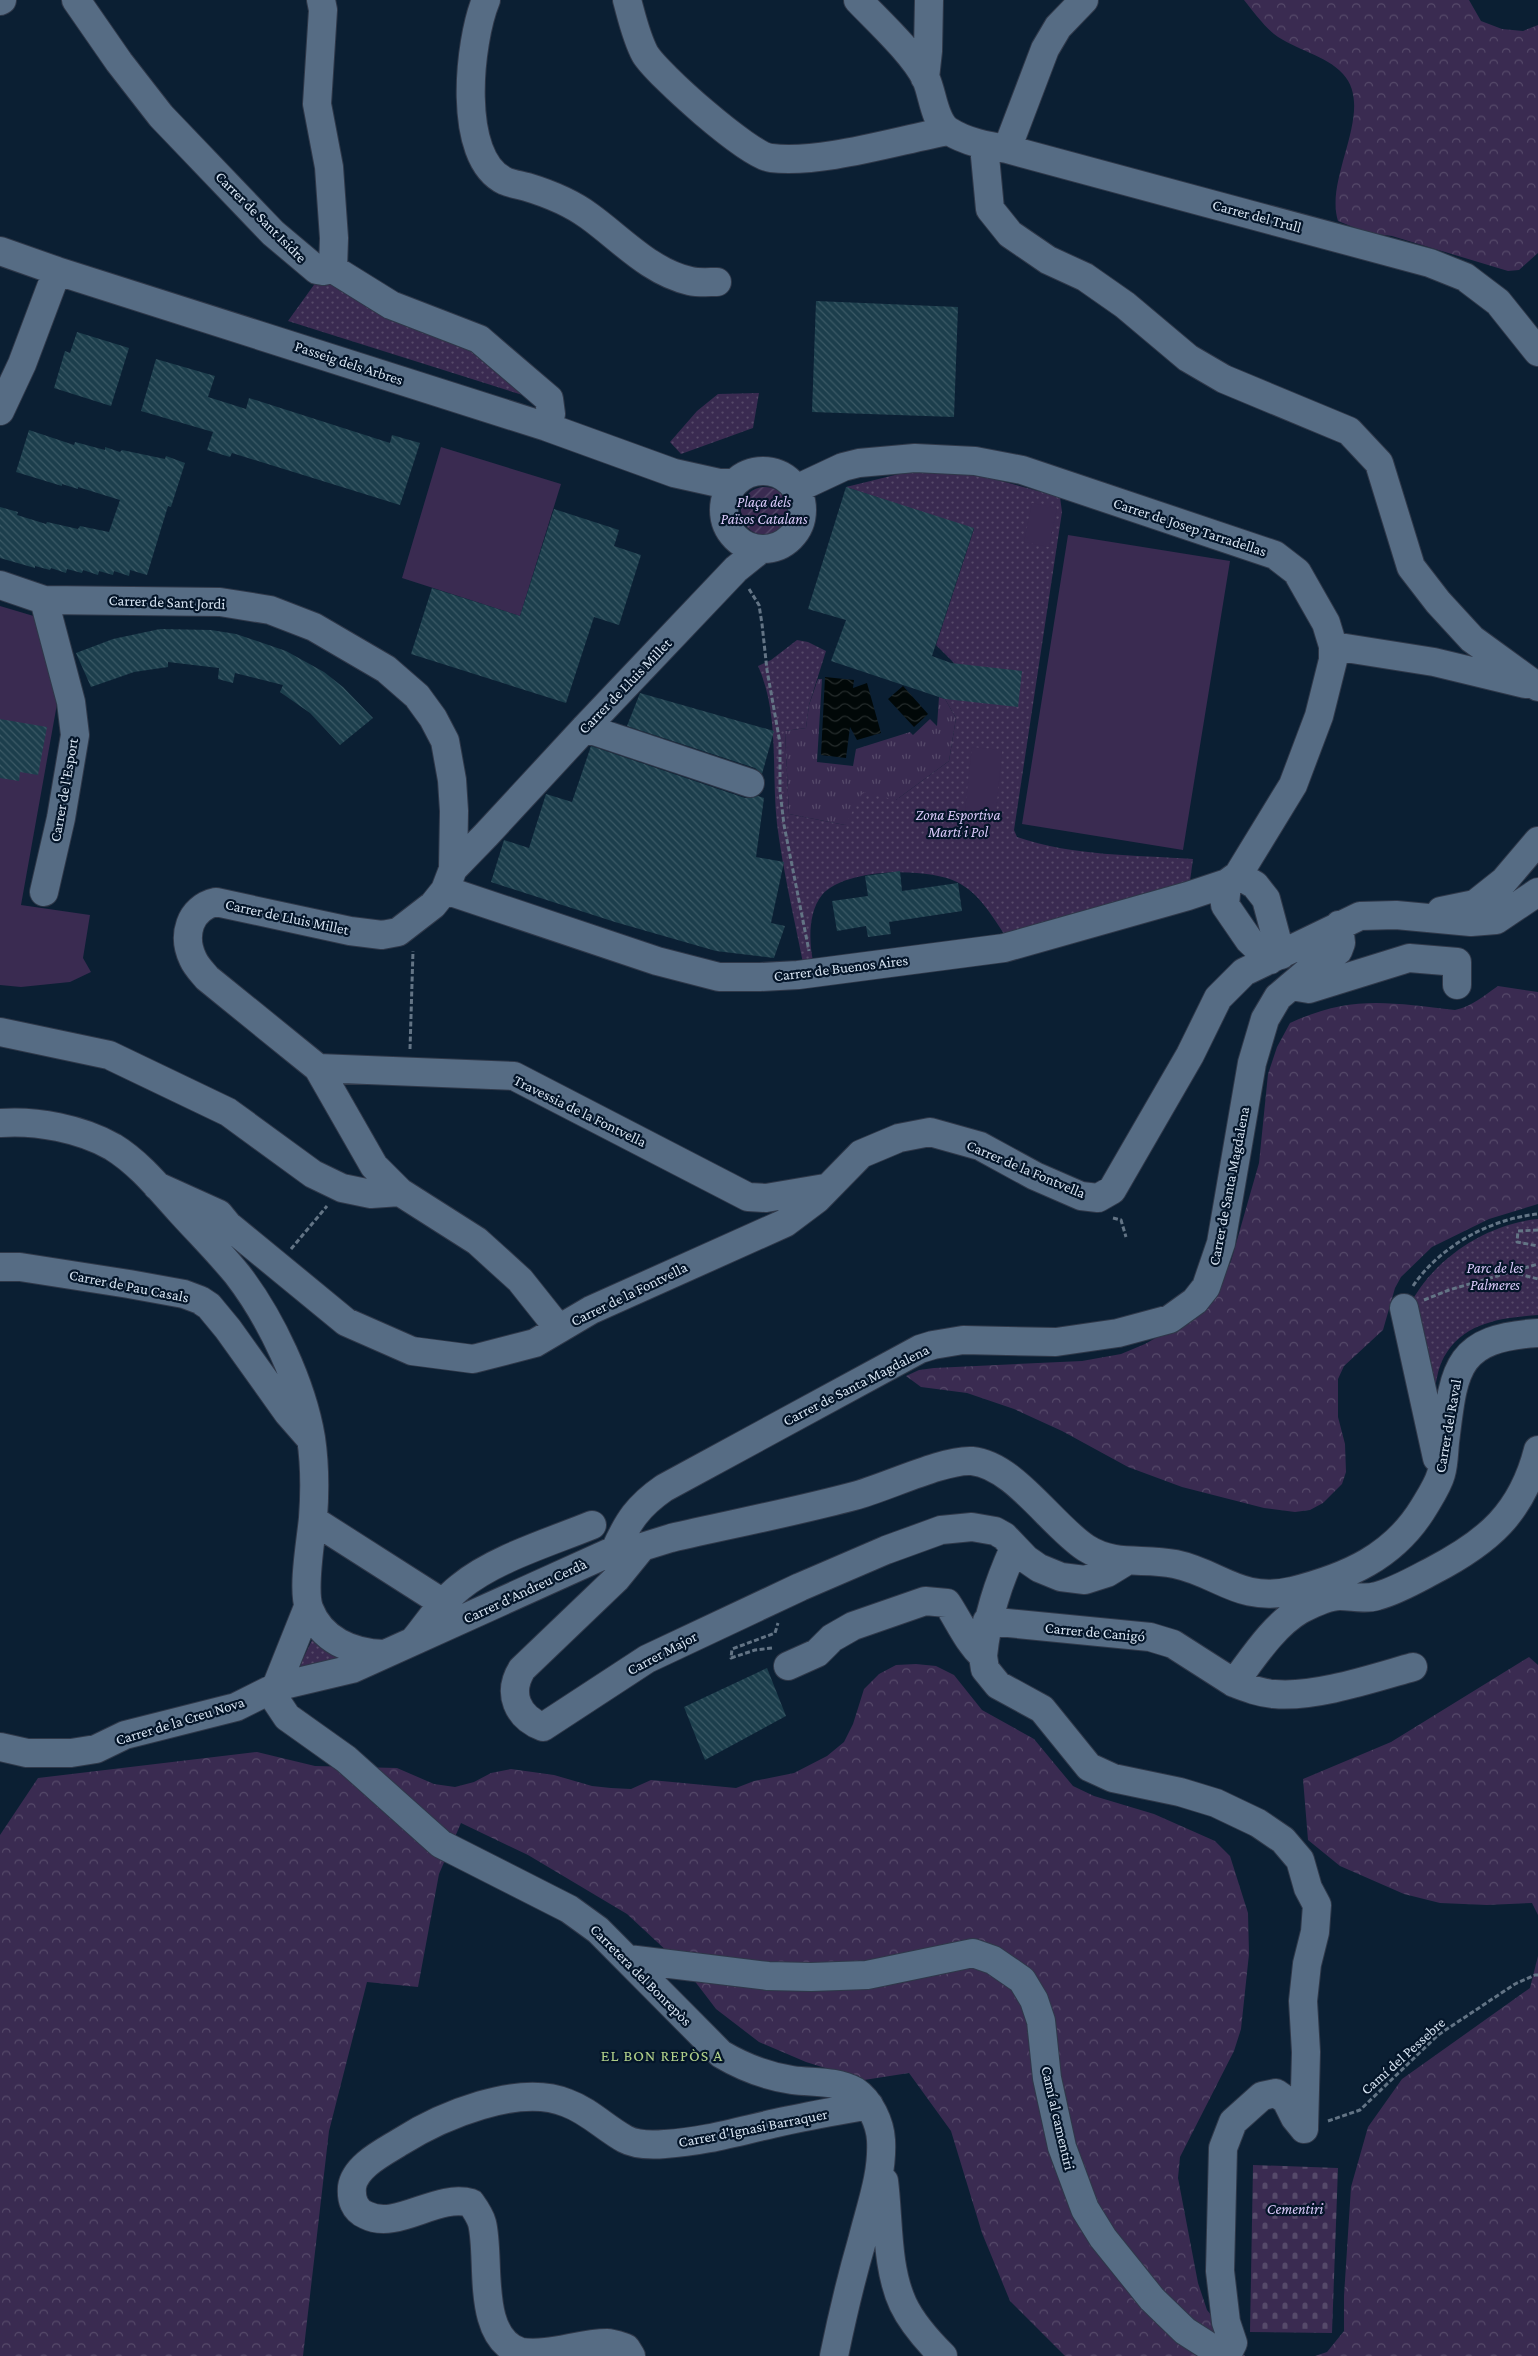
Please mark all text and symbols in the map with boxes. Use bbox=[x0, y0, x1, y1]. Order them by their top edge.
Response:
street label: Carrer de Sant Isidre bbox=[212, 168, 310, 266]
street label: Carrer del Trull bbox=[1211, 196, 1303, 236]
street label: Passeig dels Arbres bbox=[293, 338, 405, 389]
park label: Plaça dels Països Catalans bbox=[720, 494, 808, 527]
street label: Carrer de Josep Tarradellas bbox=[1111, 495, 1269, 560]
street label: Carrer de Sant Jordi bbox=[108, 592, 226, 613]
street label: Carrer de Lluis Millet bbox=[576, 634, 675, 737]
street label: Carrer de l'Esport bbox=[47, 736, 82, 843]
park label: Zona Esportiva Martí i Pol bbox=[916, 807, 1000, 840]
street label: Carrer de Lluis Millet bbox=[224, 896, 351, 938]
street label: Carrer de Buenos Aires bbox=[773, 952, 909, 984]
street label: Travessia de la Fontvella bbox=[511, 1072, 649, 1150]
street label: Carrer de Santa Magdalena bbox=[1206, 1105, 1253, 1267]
street label: Carrer de la Fontvella bbox=[964, 1137, 1088, 1201]
street label: Carrer de la Fontvella bbox=[568, 1259, 690, 1329]
park label: Parc de les Palmeres bbox=[1467, 1260, 1524, 1293]
street label: Carrer de Pau Casals bbox=[68, 1267, 190, 1305]
street label: Carrer de Santa Magdalena bbox=[780, 1341, 932, 1430]
street label: Carrer del Raval bbox=[1432, 1378, 1464, 1474]
street label: Carrer d'Andreu Cerdà bbox=[461, 1555, 589, 1627]
street label: Carrer de Canigó bbox=[1044, 1620, 1146, 1645]
street label: Carrer Major bbox=[624, 1628, 701, 1679]
street label: Carrer de la Creu Nova bbox=[114, 1694, 246, 1748]
street label: Carretera del Bonrepòs bbox=[586, 1921, 695, 2030]
street label: Camí del Pessebre bbox=[1358, 2014, 1448, 2098]
district label: EL BON REPÒS A bbox=[601, 2047, 723, 2064]
street label: Camí al camentiri bbox=[1038, 2064, 1078, 2172]
street label: Carrer d'Ignasi Barraquer bbox=[677, 2106, 830, 2151]
park label: Cementiri bbox=[1267, 2201, 1324, 2217]

